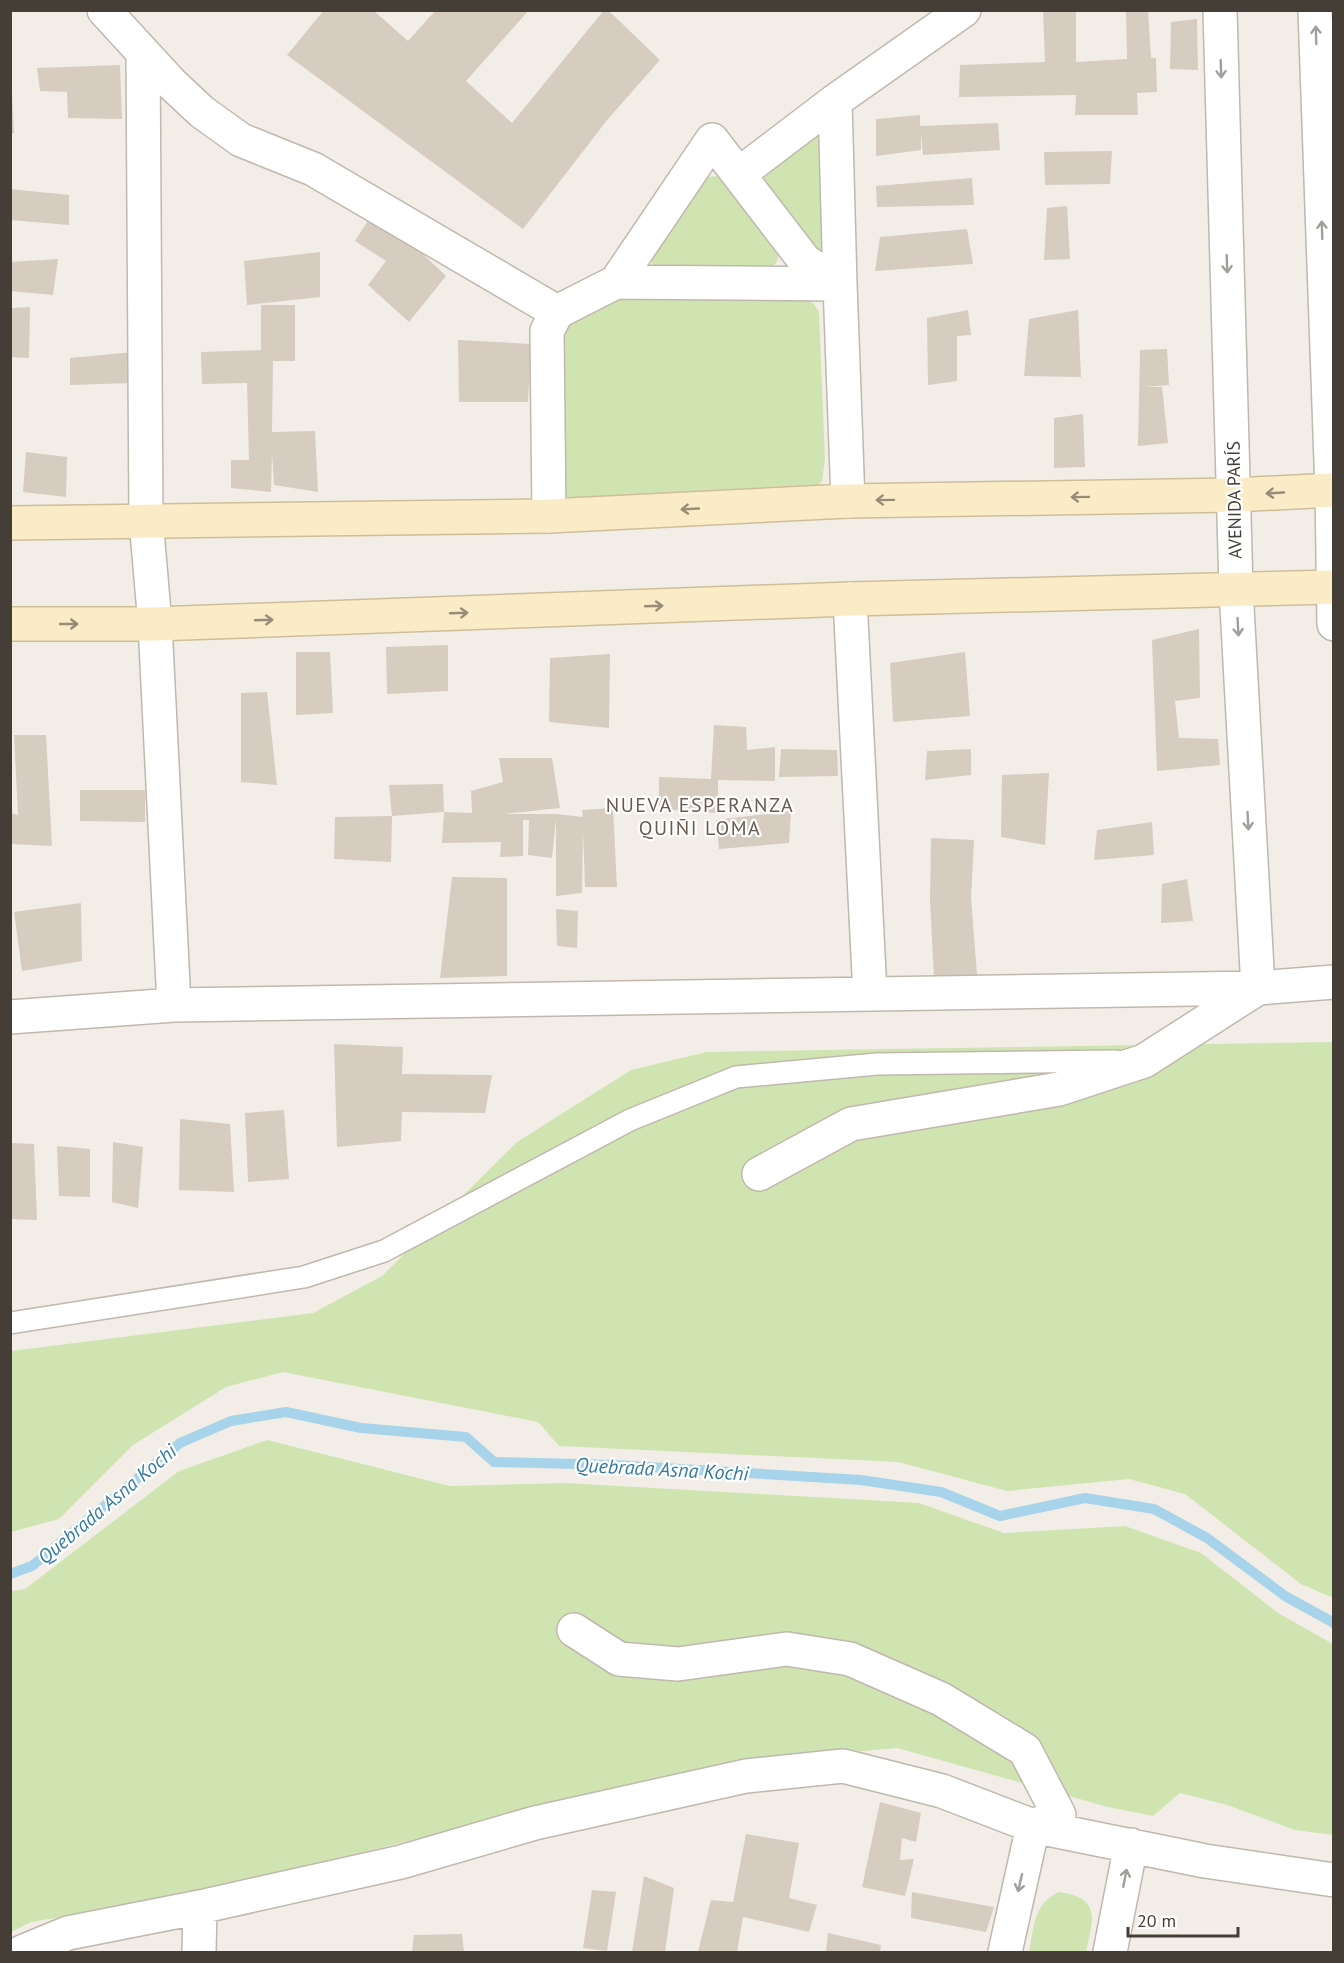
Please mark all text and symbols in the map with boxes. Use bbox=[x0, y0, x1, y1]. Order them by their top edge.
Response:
one-way arrow bbox=[1310, 25, 1321, 45]
one-way arrow bbox=[1216, 58, 1227, 78]
one-way arrow bbox=[1317, 220, 1328, 240]
one-way arrow bbox=[1222, 253, 1233, 273]
street label: AVENIDA PARÍS bbox=[1221, 441, 1247, 559]
one-way arrow bbox=[1266, 487, 1286, 498]
one-way arrow bbox=[1071, 491, 1091, 503]
one-way arrow bbox=[876, 494, 896, 506]
one-way arrow bbox=[681, 503, 701, 514]
one-way arrow bbox=[643, 600, 663, 612]
one-way arrow bbox=[448, 607, 468, 619]
one-way arrow bbox=[253, 615, 273, 626]
one-way arrow bbox=[1232, 616, 1243, 636]
one-way arrow bbox=[58, 618, 78, 630]
district label: NUEVA ESPERANZA QUIÑI LOMA bbox=[606, 792, 794, 841]
one-way arrow bbox=[1243, 811, 1254, 831]
water label: Quebrada Asna Kochi bbox=[32, 1438, 182, 1570]
water label: Quebrada Asna Kochi bbox=[575, 1451, 750, 1487]
one-way arrow bbox=[1120, 1869, 1131, 1889]
one-way arrow bbox=[1014, 1874, 1026, 1893]
scale bar bbox=[1128, 1900, 1238, 1938]
text: 20 m bbox=[1137, 1909, 1176, 1932]

